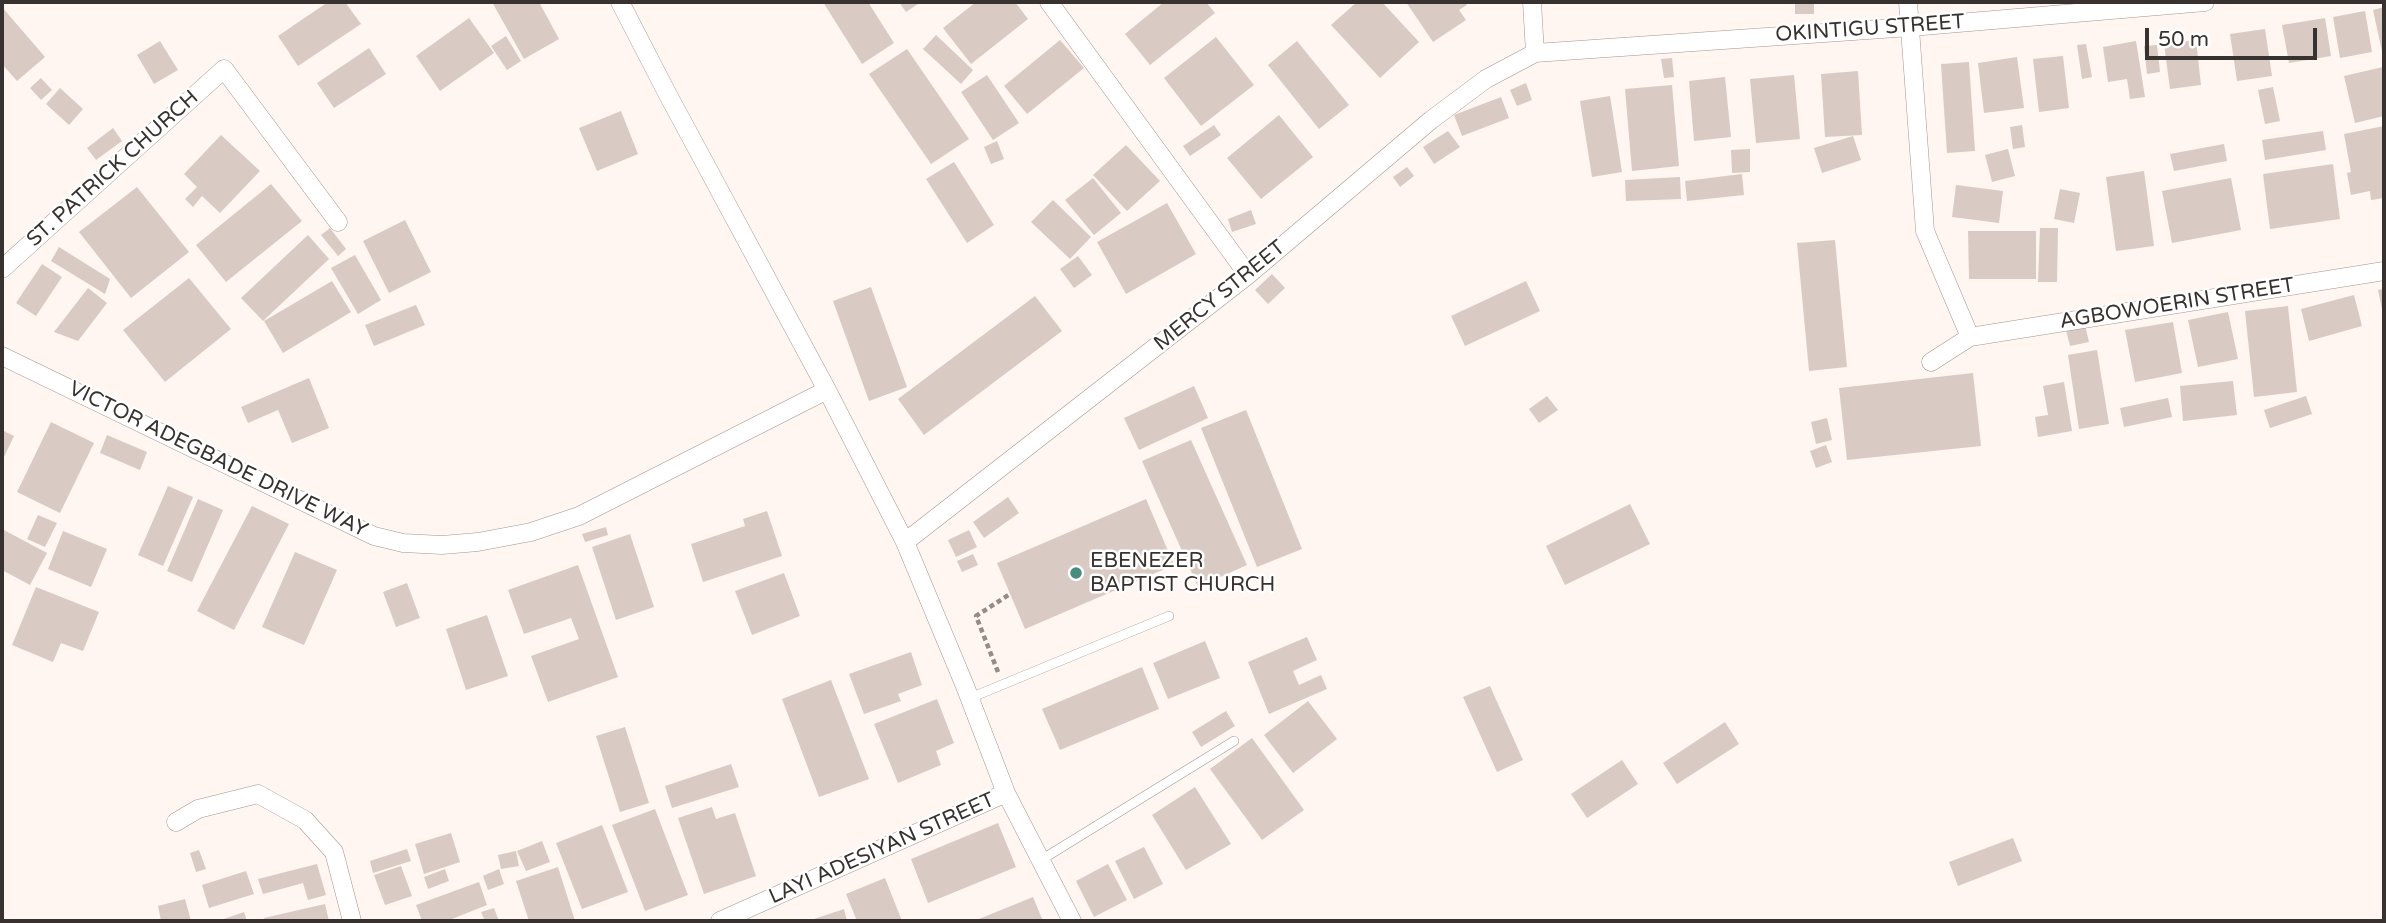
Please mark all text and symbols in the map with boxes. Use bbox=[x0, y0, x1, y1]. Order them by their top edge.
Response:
street label: OKINTIGU STREET bbox=[1775, 10, 1965, 48]
scale bar bbox=[2148, 14, 2320, 58]
text: 50 m bbox=[2158, 27, 2209, 52]
street label: ST. PATRICK CHURCH bbox=[22, 85, 204, 253]
street label: MERCY STREET bbox=[1149, 235, 1291, 357]
street label: AGBOWOERIN STREET bbox=[2058, 273, 2296, 335]
street label: VICTOR ADEGBADE DRIVE WAY bbox=[64, 376, 372, 544]
place label: EBENEZER BAPTIST CHURCH bbox=[1090, 548, 1275, 598]
marker: EBENEZER BAPTIST CHURCH bbox=[1068, 565, 1084, 581]
street label: LAYI ADESIYAN STREET bbox=[765, 788, 999, 910]

